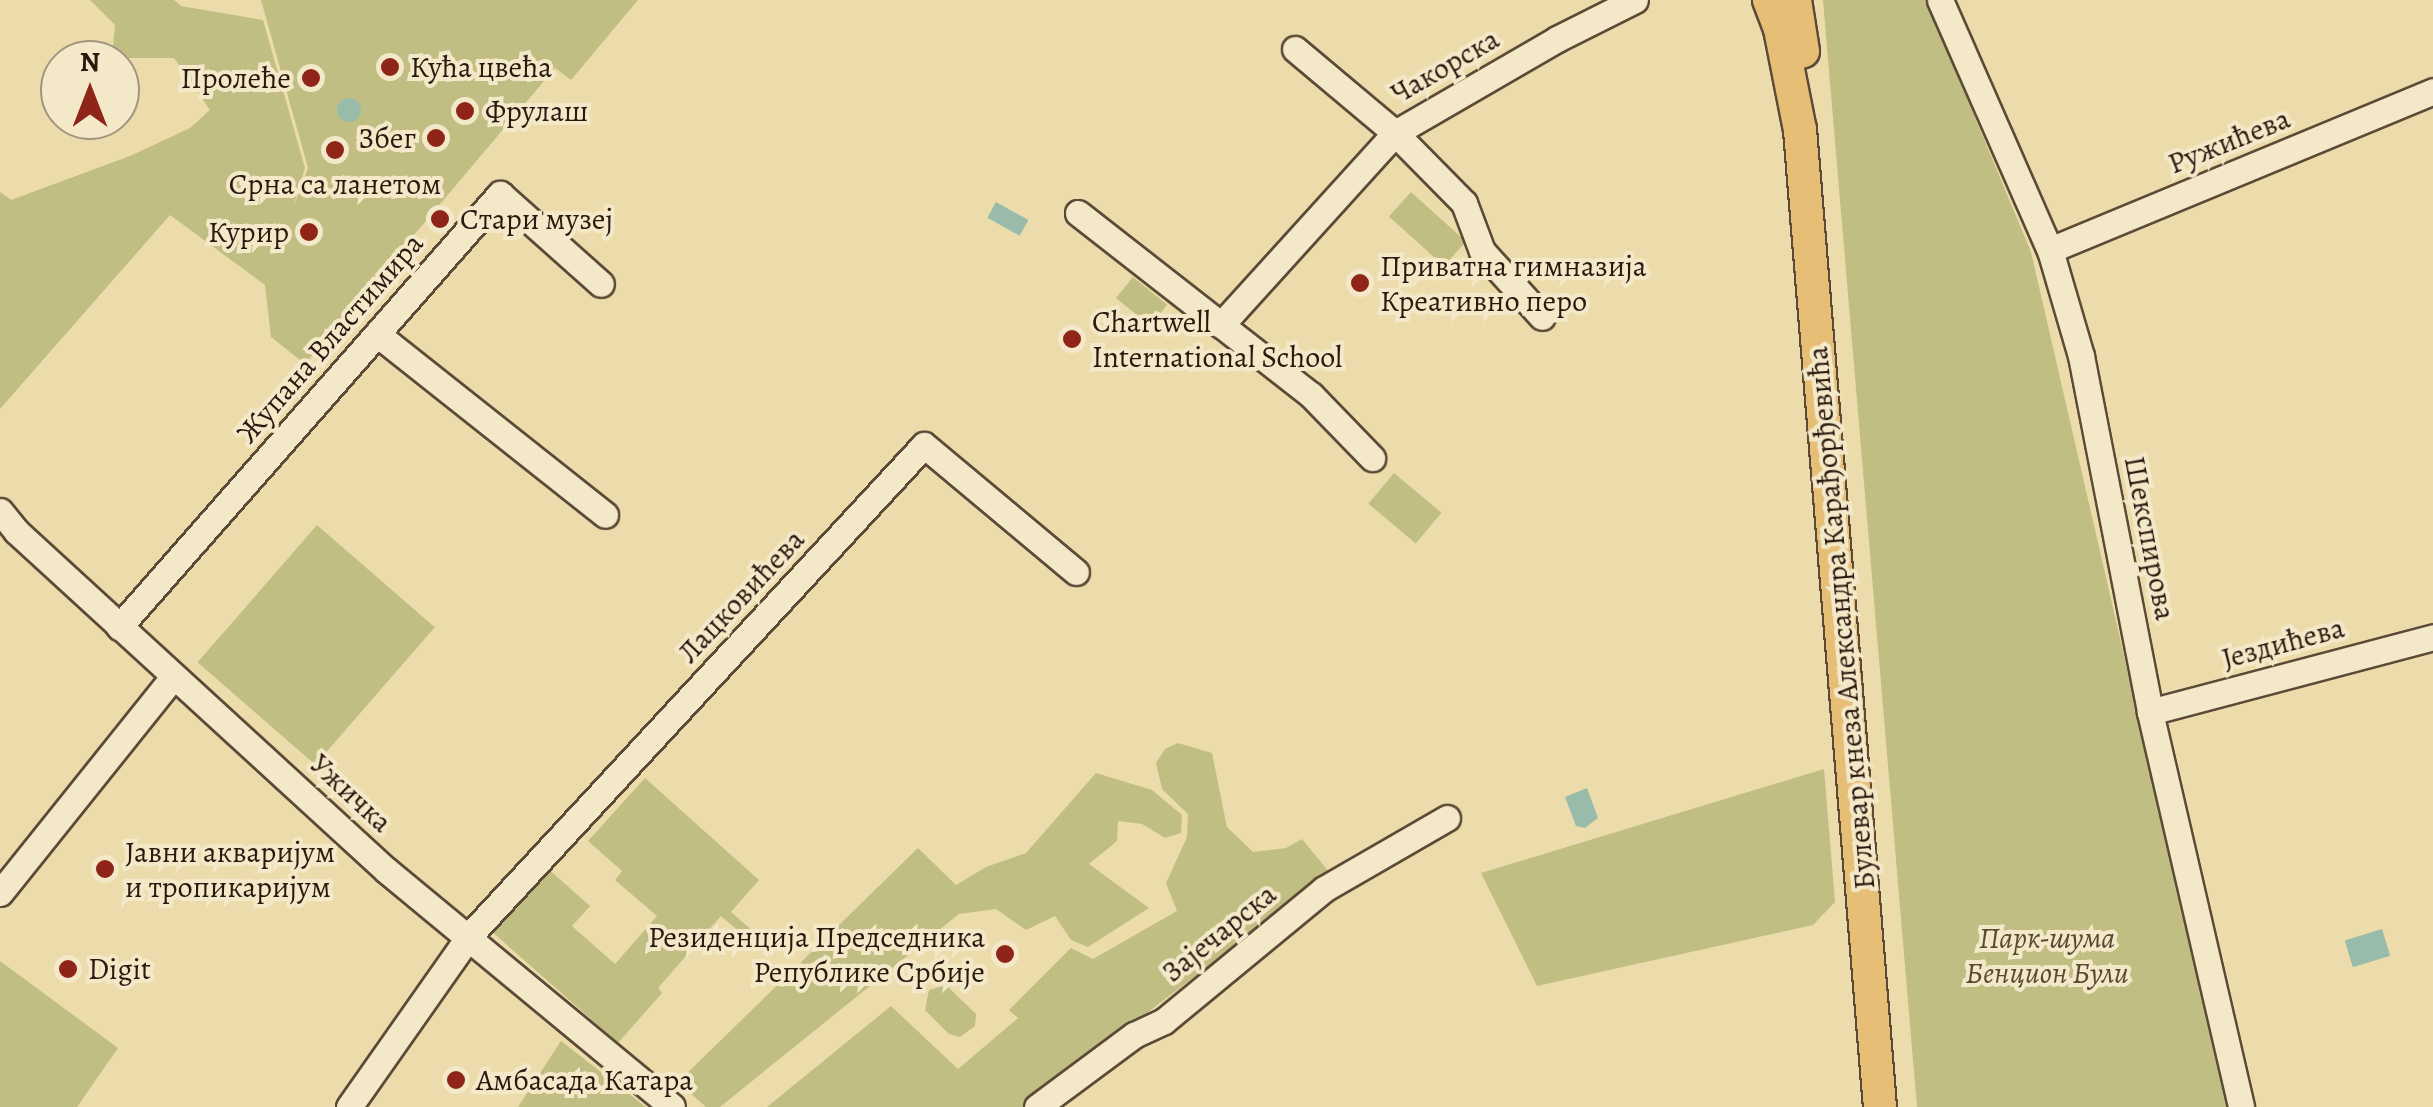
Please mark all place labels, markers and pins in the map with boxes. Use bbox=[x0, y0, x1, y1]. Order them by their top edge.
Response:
place label: Кућа цвећа bbox=[410, 49, 552, 85]
marker: Кућа цвећа bbox=[379, 56, 401, 78]
place label: Пролеће bbox=[180, 60, 291, 96]
marker: Пролеће bbox=[300, 67, 322, 89]
place label: Фрулаш bbox=[485, 93, 588, 129]
marker: Фрулаш bbox=[454, 100, 476, 122]
place label: Збег bbox=[358, 120, 416, 156]
marker: Збег bbox=[425, 127, 447, 149]
marker: Срна са ланетом bbox=[324, 139, 346, 161]
place label: Срна са ланетом bbox=[229, 166, 441, 202]
place label: Стари музеј bbox=[460, 201, 613, 237]
marker: Стари музеј bbox=[429, 208, 451, 230]
place label: Курир bbox=[208, 214, 289, 250]
marker: Курир bbox=[298, 221, 320, 243]
place label: Приватна гимназија Креативно перо bbox=[1380, 248, 1647, 318]
marker: Приватна гимназија Креативно перо bbox=[1349, 272, 1371, 294]
place label: Chartwell International School bbox=[1092, 304, 1342, 374]
marker: Chartwell International School bbox=[1061, 328, 1083, 350]
place label: Јавни акваријум и тропикаријум bbox=[125, 834, 335, 904]
marker: Јавни акваријум и тропикаријум bbox=[94, 858, 116, 880]
place label: Резиденција Председника Републике Србије bbox=[648, 919, 985, 990]
marker: Резиденција Председника Републике Србије bbox=[994, 943, 1016, 965]
place label: Digit bbox=[88, 951, 151, 987]
marker: Digit bbox=[57, 958, 79, 980]
place label: Амбасада Катара bbox=[476, 1062, 693, 1098]
marker: Амбасада Катара bbox=[445, 1069, 467, 1091]

